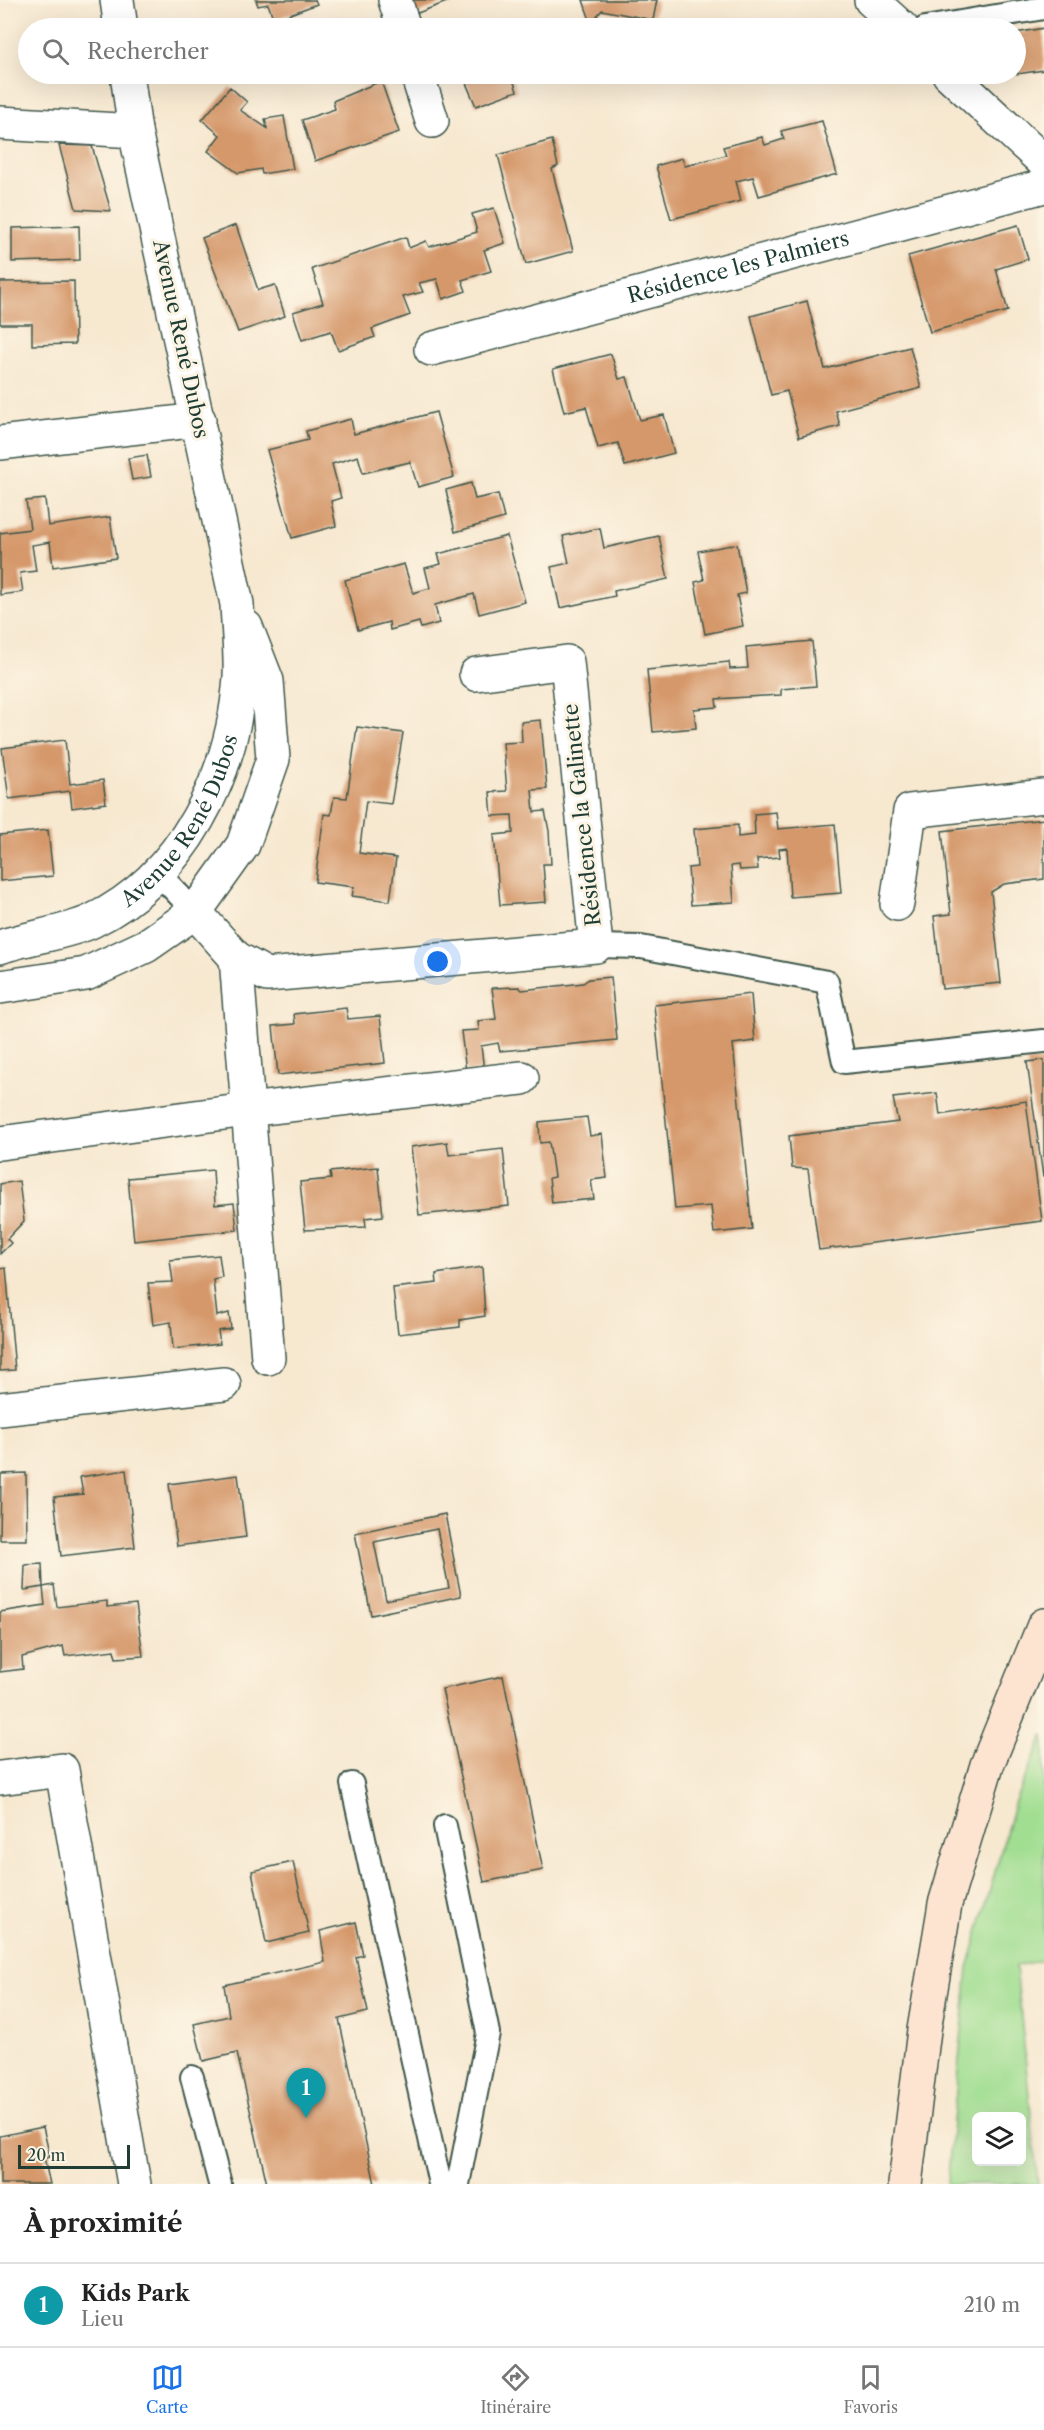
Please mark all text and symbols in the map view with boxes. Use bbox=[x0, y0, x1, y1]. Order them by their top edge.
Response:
search box bbox=[18, 18, 1026, 84]
icon: search bbox=[39, 35, 72, 68]
text: Rechercher bbox=[87, 38, 209, 65]
street label: Résidence les Palmiers bbox=[625, 225, 852, 308]
street label: Avenue René Dubos bbox=[148, 236, 215, 440]
street label: Résidence la Galinette bbox=[557, 703, 606, 927]
street label: Avenue René Dubos bbox=[115, 732, 242, 912]
your location bbox=[423, 947, 452, 976]
pin: 1 bbox=[286, 2068, 326, 2118]
map controls bbox=[972, 2112, 1026, 2166]
button: layers bbox=[972, 2112, 1026, 2166]
scale bar bbox=[18, 2142, 130, 2170]
text: 20 m bbox=[27, 2145, 66, 2165]
text: À proximité bbox=[24, 2207, 183, 2239]
text: Kids Park bbox=[81, 2280, 189, 2307]
text: 1 bbox=[39, 2293, 48, 2317]
text: 210 m bbox=[963, 2293, 1020, 2317]
text: Lieu bbox=[81, 2307, 124, 2331]
tab: Carte bbox=[146, 2361, 188, 2417]
tab: Itinéraire bbox=[480, 2361, 551, 2417]
tab: Favoris bbox=[843, 2361, 898, 2417]

